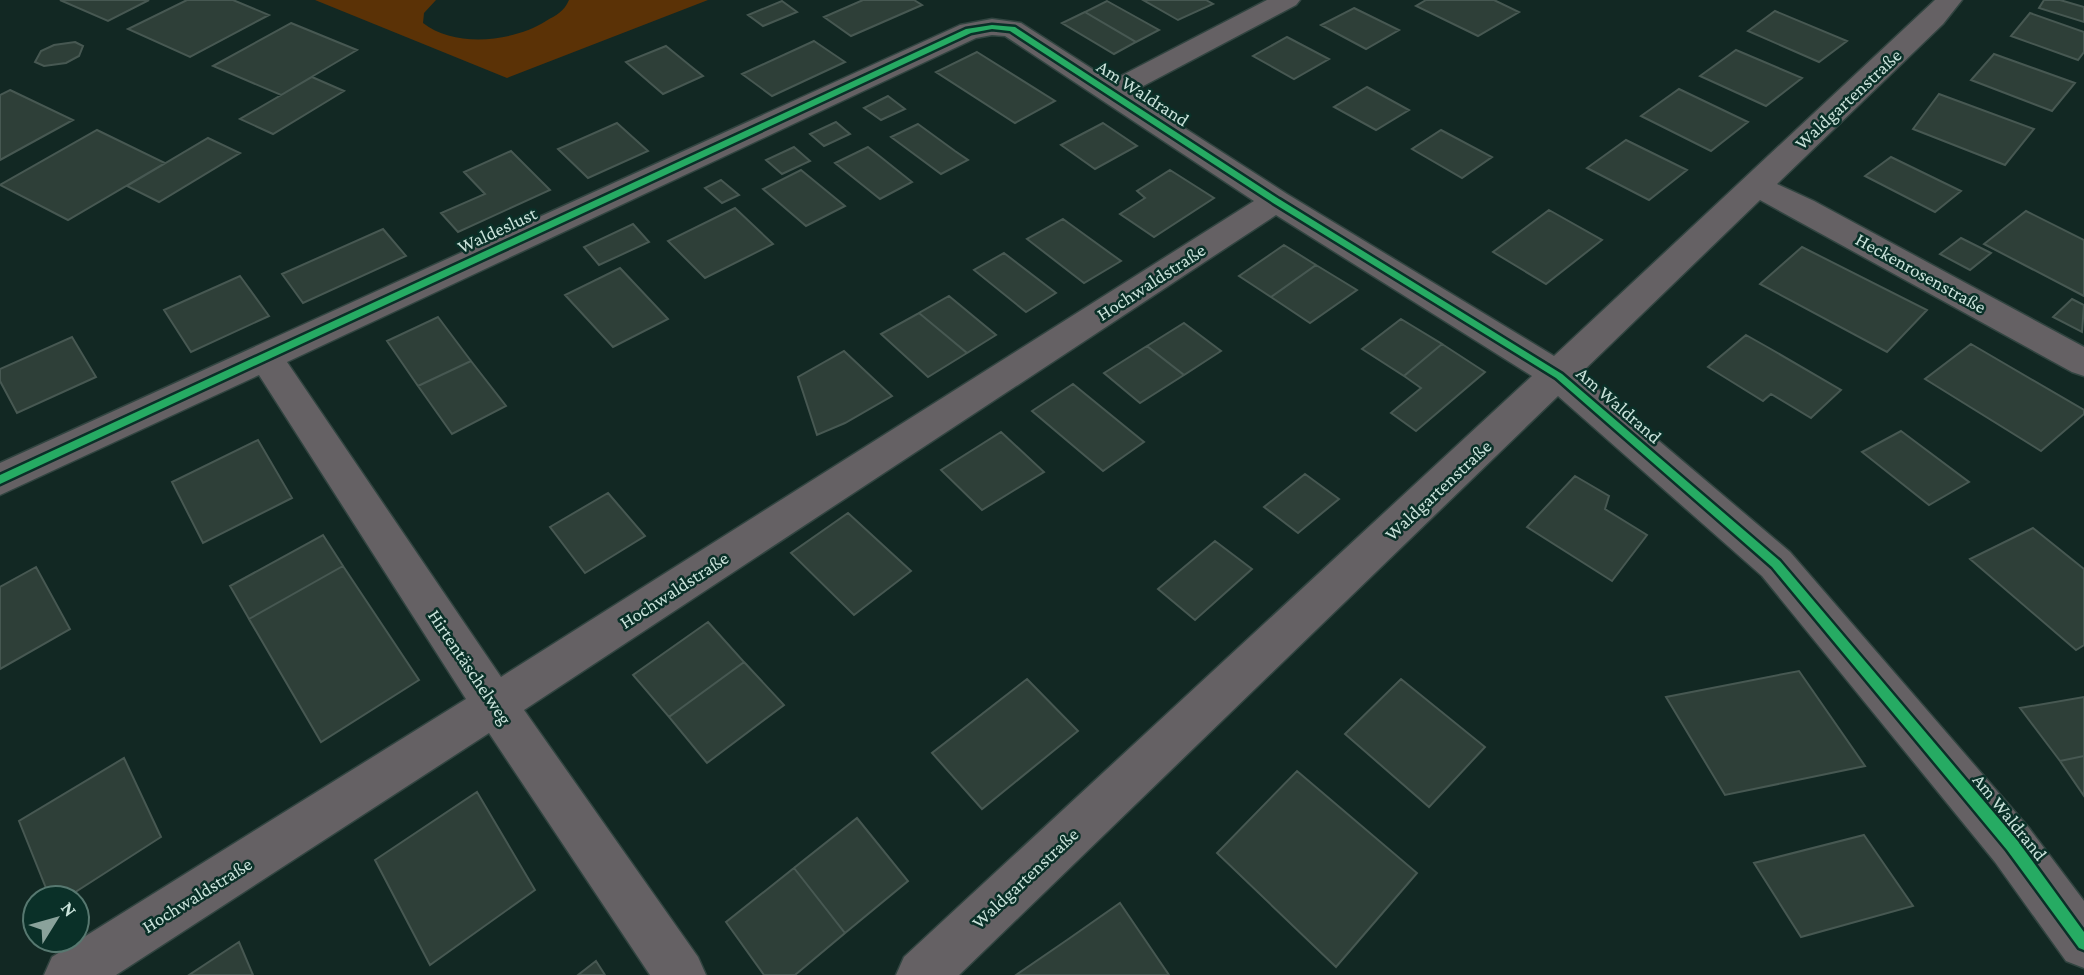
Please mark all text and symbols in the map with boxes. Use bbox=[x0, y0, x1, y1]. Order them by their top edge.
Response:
street label: Waldgartenstraße bbox=[1791, 44, 1905, 154]
street label: Am Waldrand bbox=[1093, 55, 1193, 131]
street label: Waldeslust bbox=[454, 202, 541, 257]
street label: Heckenrosenstraße bbox=[1852, 228, 1990, 318]
street label: Hochwaldstraße bbox=[1093, 239, 1209, 325]
street label: Am Waldrand bbox=[1572, 363, 1666, 447]
street label: Waldgartenstraße bbox=[1381, 435, 1495, 545]
street label: Hochwaldstraße bbox=[616, 547, 732, 633]
street label: Hirtentäschelweg bbox=[424, 606, 516, 728]
street label: Am Waldrand bbox=[1969, 769, 2051, 865]
street label: Waldgartenstraße bbox=[968, 823, 1082, 933]
street label: Hochwaldstraße bbox=[138, 853, 256, 937]
north arrow bbox=[21, 884, 91, 954]
text: N bbox=[57, 898, 81, 921]

